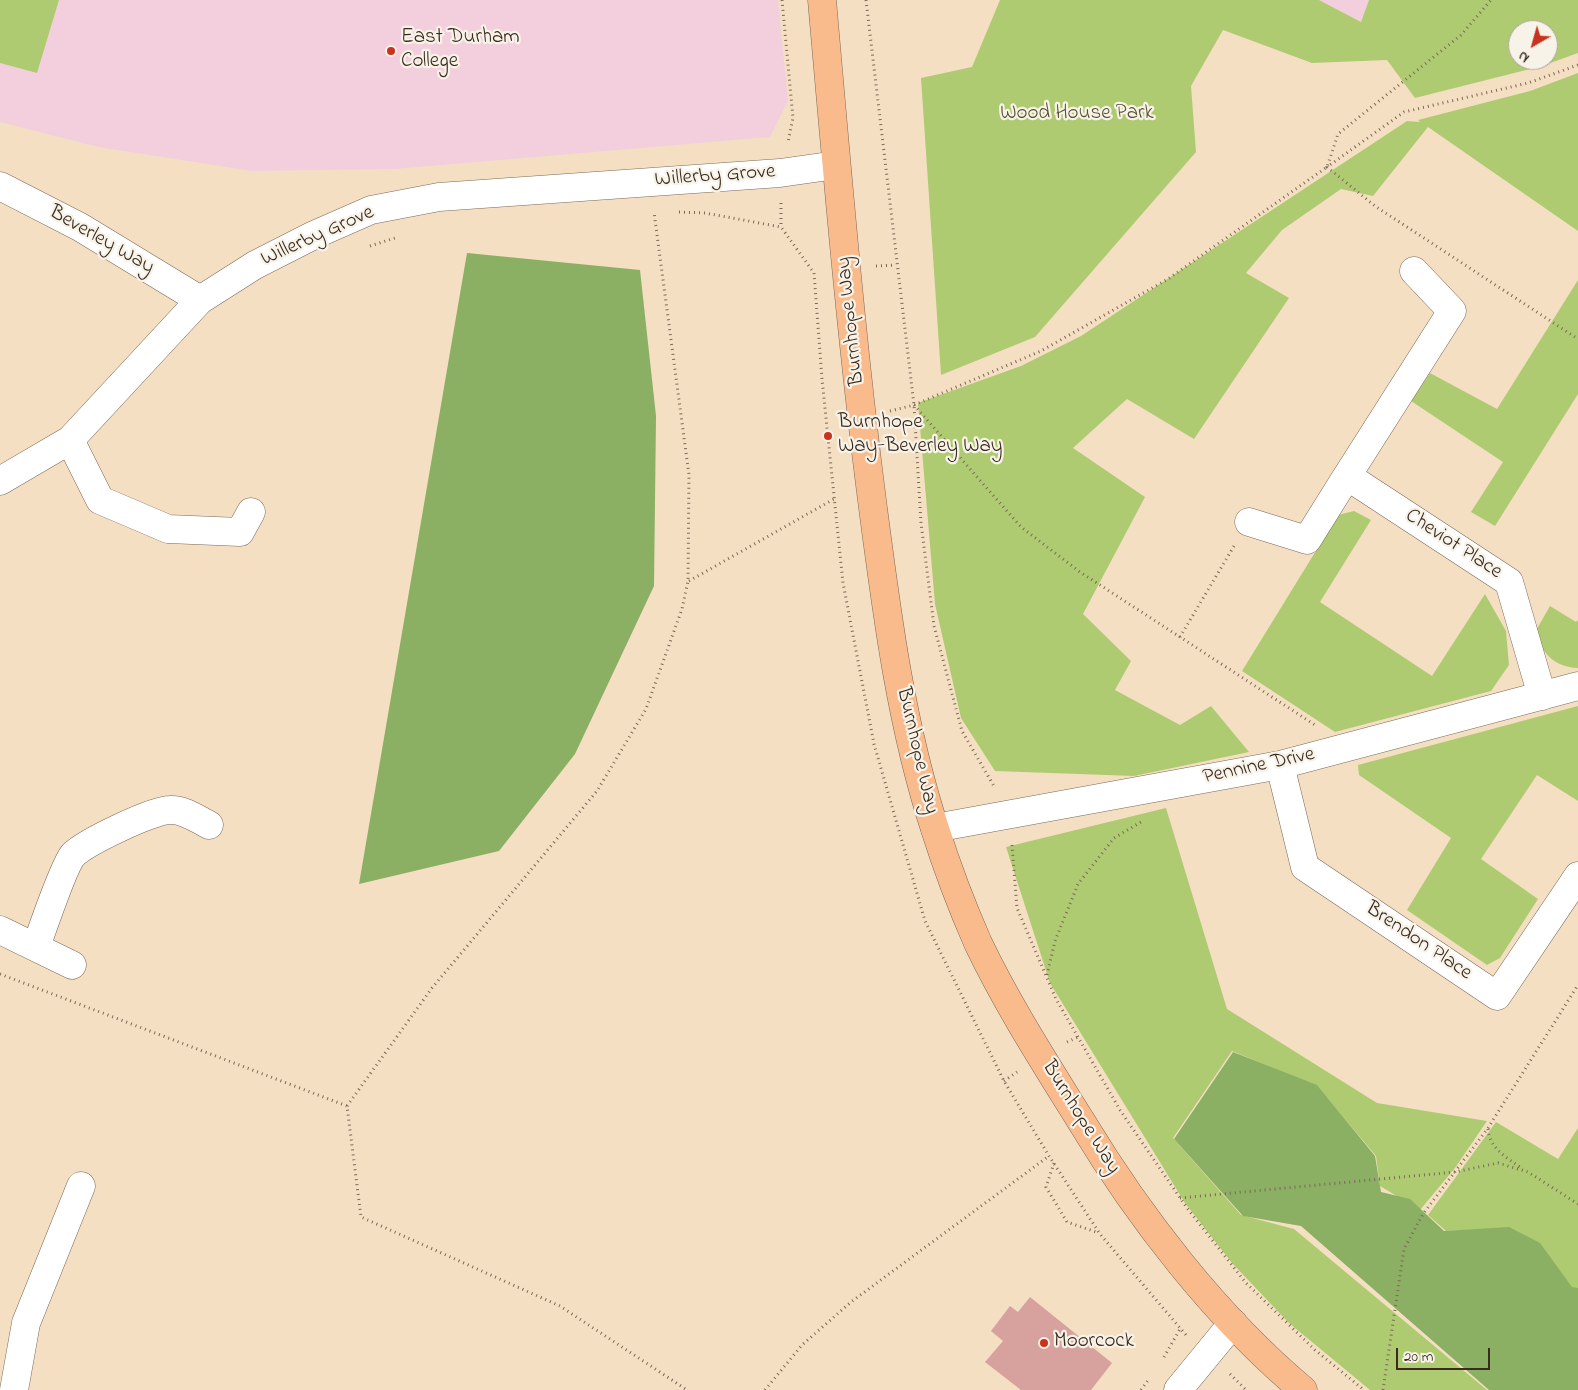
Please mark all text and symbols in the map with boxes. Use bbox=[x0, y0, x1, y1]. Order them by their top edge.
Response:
north arrow bbox=[1508, 20, 1558, 70]
place label: East Durham College bbox=[401, 26, 520, 76]
marker: East Durham College bbox=[385, 45, 397, 57]
text: N bbox=[1514, 45, 1534, 68]
park label: Wood House Park bbox=[1000, 102, 1154, 128]
street label: Willerby Grove bbox=[654, 160, 776, 194]
street label: Beverley Way bbox=[44, 201, 158, 281]
street label: Willerby Grove bbox=[258, 201, 378, 273]
street label: Burnhope Way bbox=[833, 255, 871, 387]
place label: Burnhope Way-Beverley Way bbox=[838, 411, 1003, 461]
marker: Burnhope Way-Beverley Way bbox=[822, 430, 834, 442]
street label: Cheviot Place bbox=[1400, 504, 1506, 586]
street label: Burnhope Way bbox=[889, 685, 943, 817]
street label: Pennine Drive bbox=[1201, 743, 1317, 791]
street label: Brendon Place bbox=[1360, 897, 1476, 987]
street label: Burnhope Way bbox=[1035, 1057, 1125, 1179]
place label: Moorcock bbox=[1054, 1330, 1134, 1356]
marker: Moorcock bbox=[1038, 1337, 1050, 1349]
scale bar bbox=[1398, 1338, 1492, 1370]
text: 20 m bbox=[1404, 1346, 1433, 1368]

